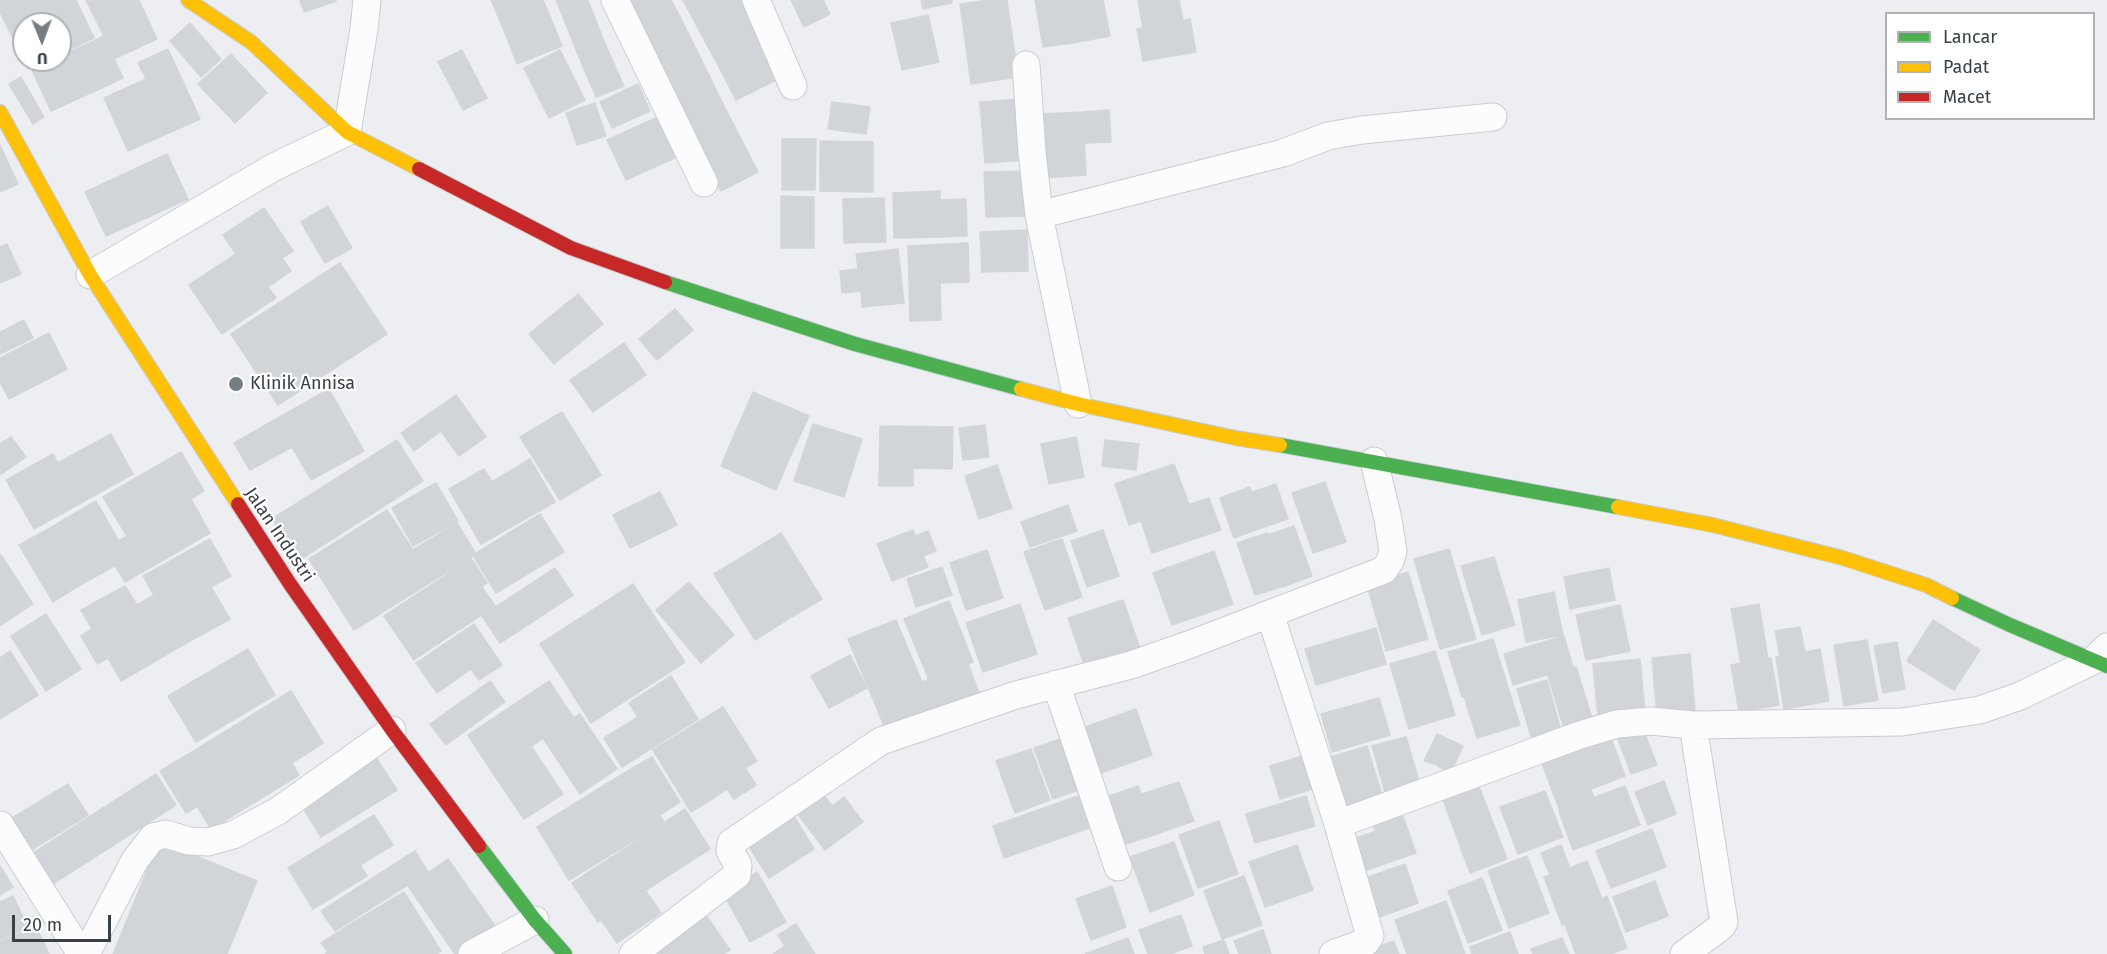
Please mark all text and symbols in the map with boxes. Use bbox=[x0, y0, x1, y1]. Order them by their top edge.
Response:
north arrow bbox=[12, 12, 72, 72]
legend bbox=[1885, 12, 2095, 120]
text: Lancar bbox=[1943, 26, 1997, 48]
text: U bbox=[37, 49, 48, 68]
text: Padat bbox=[1943, 56, 1989, 78]
text: Macet bbox=[1943, 86, 1991, 108]
place label: Klinik Annisa bbox=[250, 373, 355, 395]
marker: Klinik Annisa bbox=[227, 375, 245, 393]
street label: Jalan Industri bbox=[239, 484, 319, 586]
scale bar bbox=[15, 903, 114, 941]
text: 20 m bbox=[23, 914, 62, 936]

